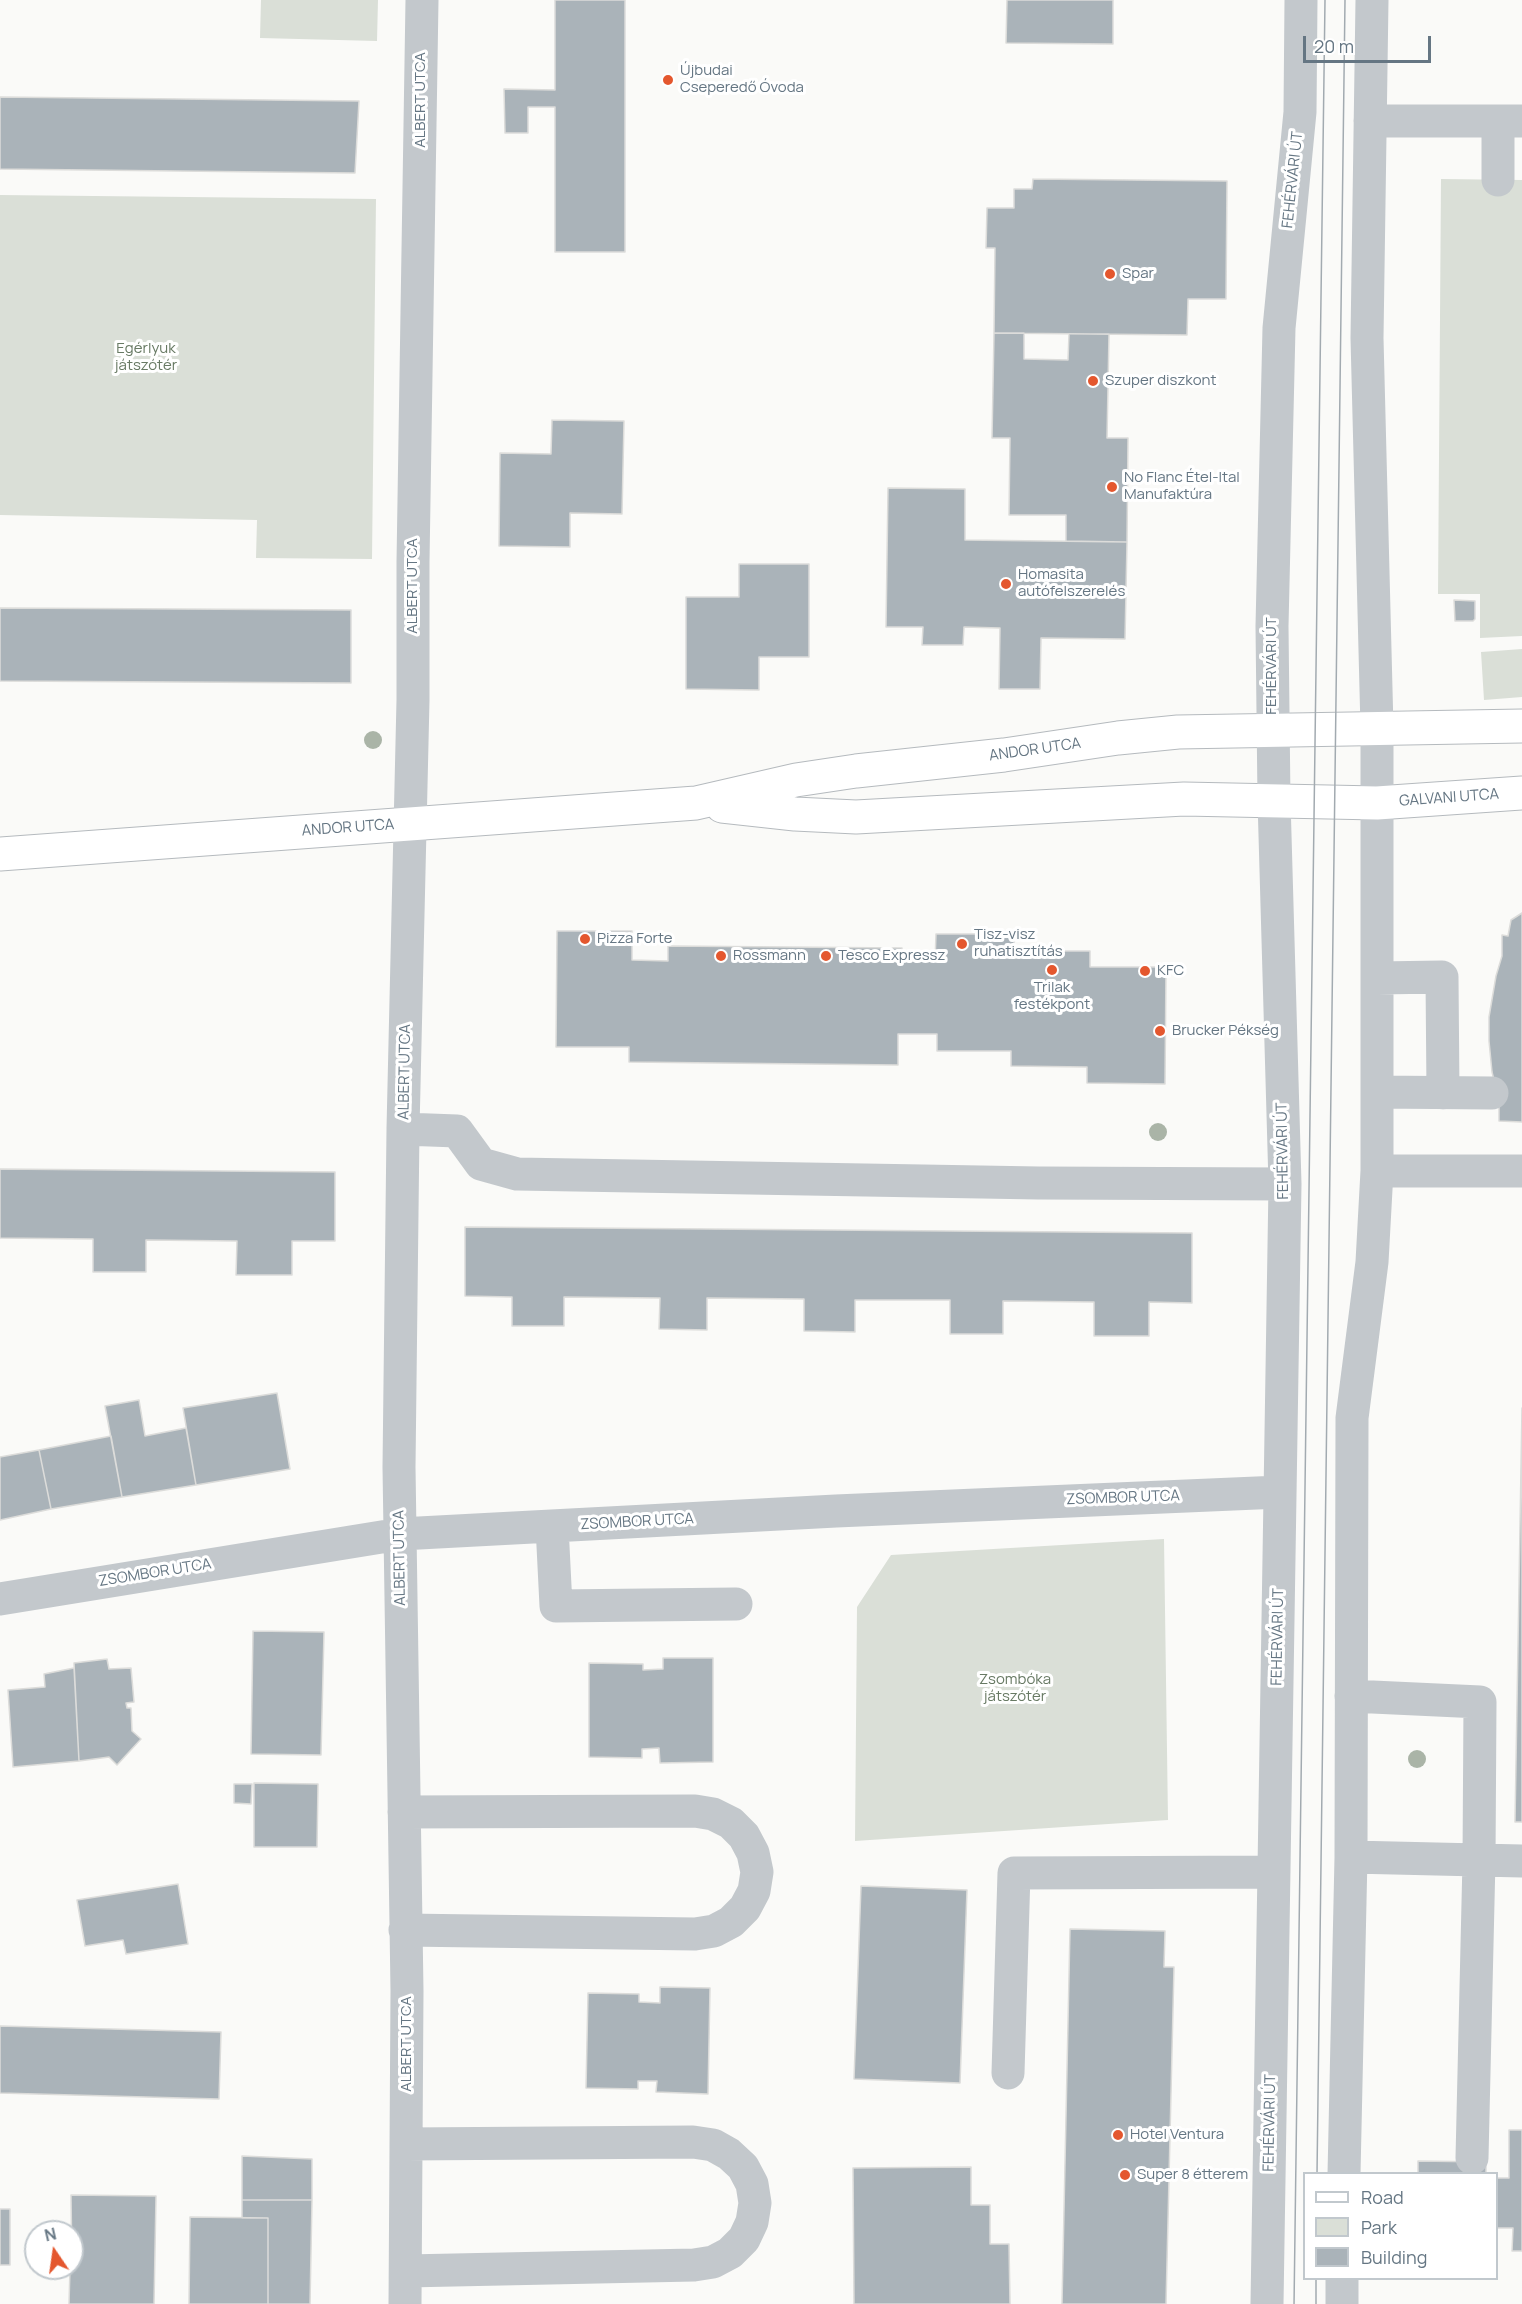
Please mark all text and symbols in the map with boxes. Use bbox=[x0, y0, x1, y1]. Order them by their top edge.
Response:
scale bar bbox=[1306, 24, 1434, 62]
text: 20 m bbox=[1314, 34, 1354, 58]
street label: ALBERT UTCA bbox=[412, 52, 430, 148]
place label: Újbudai Cseperedő Óvoda bbox=[680, 62, 804, 97]
marker: Újbudai Cseperedő Óvoda bbox=[661, 73, 675, 87]
street label: FEHÉRVÁRI ÚT bbox=[1279, 131, 1307, 229]
place label: Spar bbox=[1122, 265, 1154, 283]
marker: Spar bbox=[1103, 267, 1117, 281]
park label: Egérlyuk játszótér bbox=[115, 340, 177, 375]
place label: Szuper diszkont bbox=[1105, 372, 1216, 390]
marker: Szuper diszkont bbox=[1086, 374, 1100, 388]
place label: No Flanc Étel-Ital Manufaktúra bbox=[1124, 469, 1240, 504]
marker: No Flanc Étel-Ital Manufaktúra bbox=[1105, 480, 1119, 494]
street label: ALBERT UTCA bbox=[404, 538, 422, 634]
place label: Homasita autófelszerelés bbox=[1018, 566, 1125, 601]
marker: Homasita autófelszerelés bbox=[999, 577, 1013, 591]
street label: FEHÉRVÁRI ÚT bbox=[1263, 617, 1281, 715]
street label: ANDOR UTCA bbox=[988, 735, 1082, 765]
street label: GALVANI UTCA bbox=[1399, 786, 1499, 810]
street label: ANDOR UTCA bbox=[301, 816, 395, 840]
place label: Tisz-visz ruhatisztítás bbox=[974, 926, 1063, 961]
place label: Pizza Forte bbox=[597, 930, 672, 948]
marker: Pizza Forte bbox=[578, 932, 592, 946]
marker: Tisz-visz ruhatisztítás bbox=[955, 937, 969, 951]
place label: Rossmann bbox=[733, 947, 806, 965]
place label: Tesco Expressz bbox=[838, 947, 945, 965]
marker: Rossmann bbox=[714, 949, 728, 963]
marker: Tesco Expressz bbox=[819, 949, 833, 963]
place label: KFC bbox=[1157, 962, 1184, 980]
marker: Trilak festékpont bbox=[1045, 963, 1059, 977]
marker: KFC bbox=[1138, 964, 1152, 978]
place label: Trilak festékpont bbox=[1014, 979, 1090, 1014]
place label: Brucker Pékség bbox=[1172, 1022, 1279, 1040]
street label: ALBERT UTCA bbox=[395, 1024, 415, 1120]
marker: Brucker Pékség bbox=[1153, 1024, 1167, 1038]
street label: FEHÉRVÁRI ÚT bbox=[1273, 1102, 1293, 1200]
street label: ZSOMBOR UTCA bbox=[1066, 1487, 1180, 1509]
street label: ALBERT UTCA bbox=[390, 1510, 410, 1606]
street label: ZSOMBOR UTCA bbox=[580, 1510, 694, 1534]
street label: ZSOMBOR UTCA bbox=[97, 1555, 213, 1591]
street label: FEHÉRVÁRI ÚT bbox=[1268, 1588, 1288, 1686]
park label: Zsombóka játszótér bbox=[979, 1671, 1051, 1706]
street label: ALBERT UTCA bbox=[398, 1996, 416, 2092]
street label: FEHÉRVÁRI ÚT bbox=[1260, 2074, 1280, 2172]
place label: Hotel Ventura bbox=[1130, 2126, 1224, 2144]
marker: Hotel Ventura bbox=[1111, 2128, 1125, 2142]
place label: Super 8 étterem bbox=[1137, 2166, 1248, 2184]
marker: Super 8 étterem bbox=[1118, 2168, 1132, 2182]
legend bbox=[1303, 2172, 1498, 2280]
text: Road bbox=[1361, 2185, 1404, 2209]
text: Park bbox=[1361, 2215, 1397, 2239]
north arrow bbox=[24, 2220, 84, 2280]
text: N bbox=[42, 2222, 58, 2246]
text: Building bbox=[1361, 2245, 1427, 2269]

